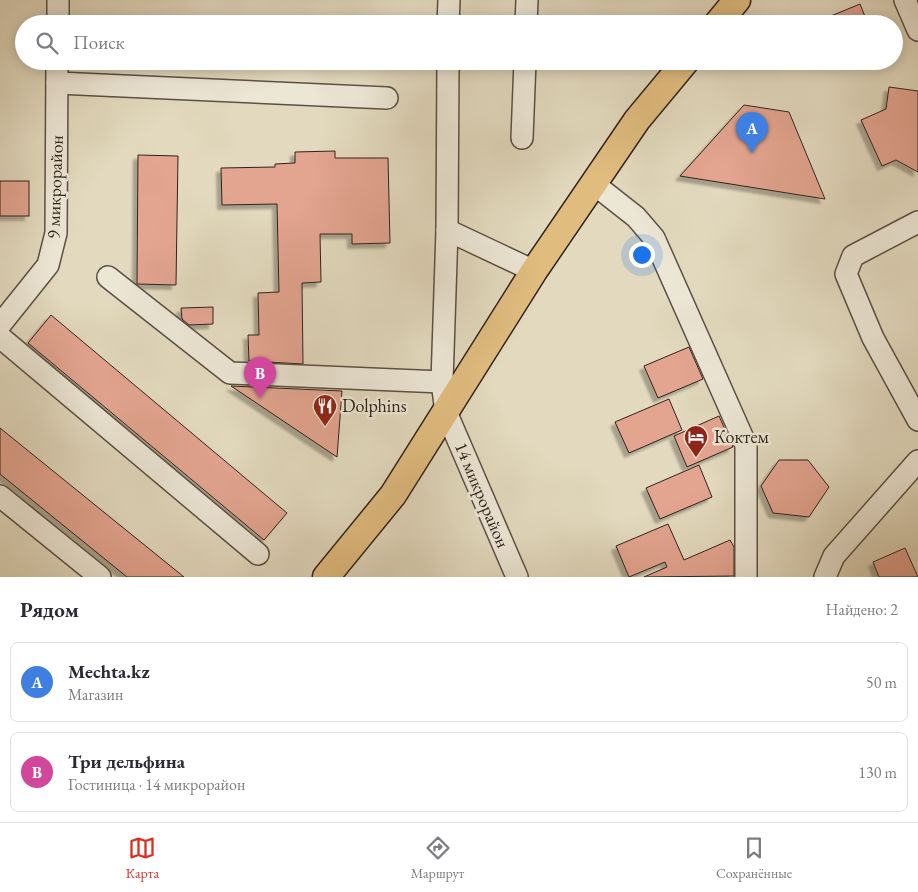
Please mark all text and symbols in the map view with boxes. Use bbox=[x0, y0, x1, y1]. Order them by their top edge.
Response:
search box bbox=[15, 15, 903, 70]
icon: search bbox=[33, 29, 61, 57]
text: Поиск bbox=[73, 30, 125, 55]
pin: A bbox=[736, 112, 768, 153]
street label: 9 микрорайон bbox=[41, 135, 68, 239]
your location bbox=[629, 242, 655, 268]
pin: B bbox=[244, 357, 276, 398]
restaurant icon: Dolphins bbox=[312, 393, 338, 427]
place label: Dolphins bbox=[342, 394, 407, 417]
hotel icon: Коктем bbox=[683, 424, 709, 458]
place label: Коктем bbox=[714, 425, 769, 448]
street label: 14 микрорайон bbox=[450, 439, 515, 551]
text: Рядом bbox=[20, 596, 79, 623]
text: Найдено: 2 bbox=[826, 599, 898, 620]
text: Mechta.kz bbox=[68, 659, 150, 684]
text: A bbox=[31, 672, 43, 693]
text: 50 m bbox=[866, 672, 897, 693]
text: Магазин bbox=[68, 684, 123, 705]
text: Три дельфина bbox=[68, 749, 185, 774]
text: B bbox=[32, 762, 42, 783]
text: 130 m bbox=[858, 762, 897, 783]
text: Гостиница · 14 микрорайон bbox=[68, 774, 245, 795]
tab: Карта bbox=[126, 834, 159, 882]
tab: Маршрут bbox=[411, 834, 464, 882]
tab: Сохранённые bbox=[716, 834, 792, 882]

